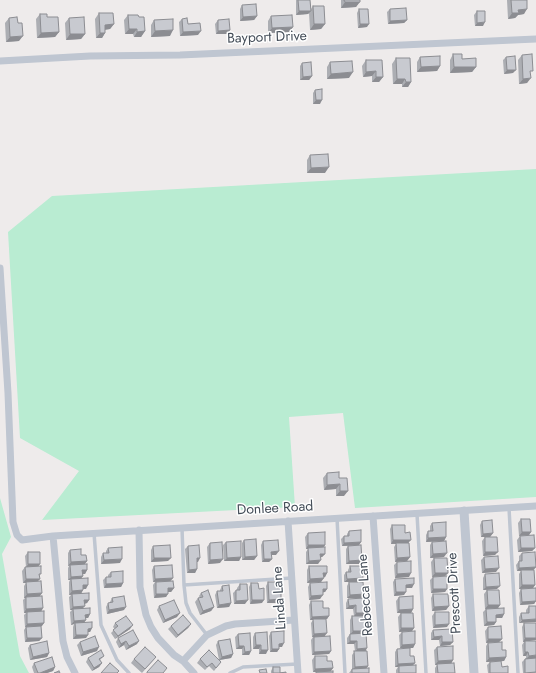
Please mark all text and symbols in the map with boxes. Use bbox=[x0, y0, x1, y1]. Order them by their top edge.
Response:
street label: Bayport Drive bbox=[227, 28, 307, 48]
street label: Donlee Road bbox=[236, 499, 314, 519]
street label: Prescott Drive bbox=[444, 552, 466, 634]
street label: Rebecca Lane bbox=[355, 553, 377, 637]
street label: Linda Lane bbox=[269, 566, 291, 630]

